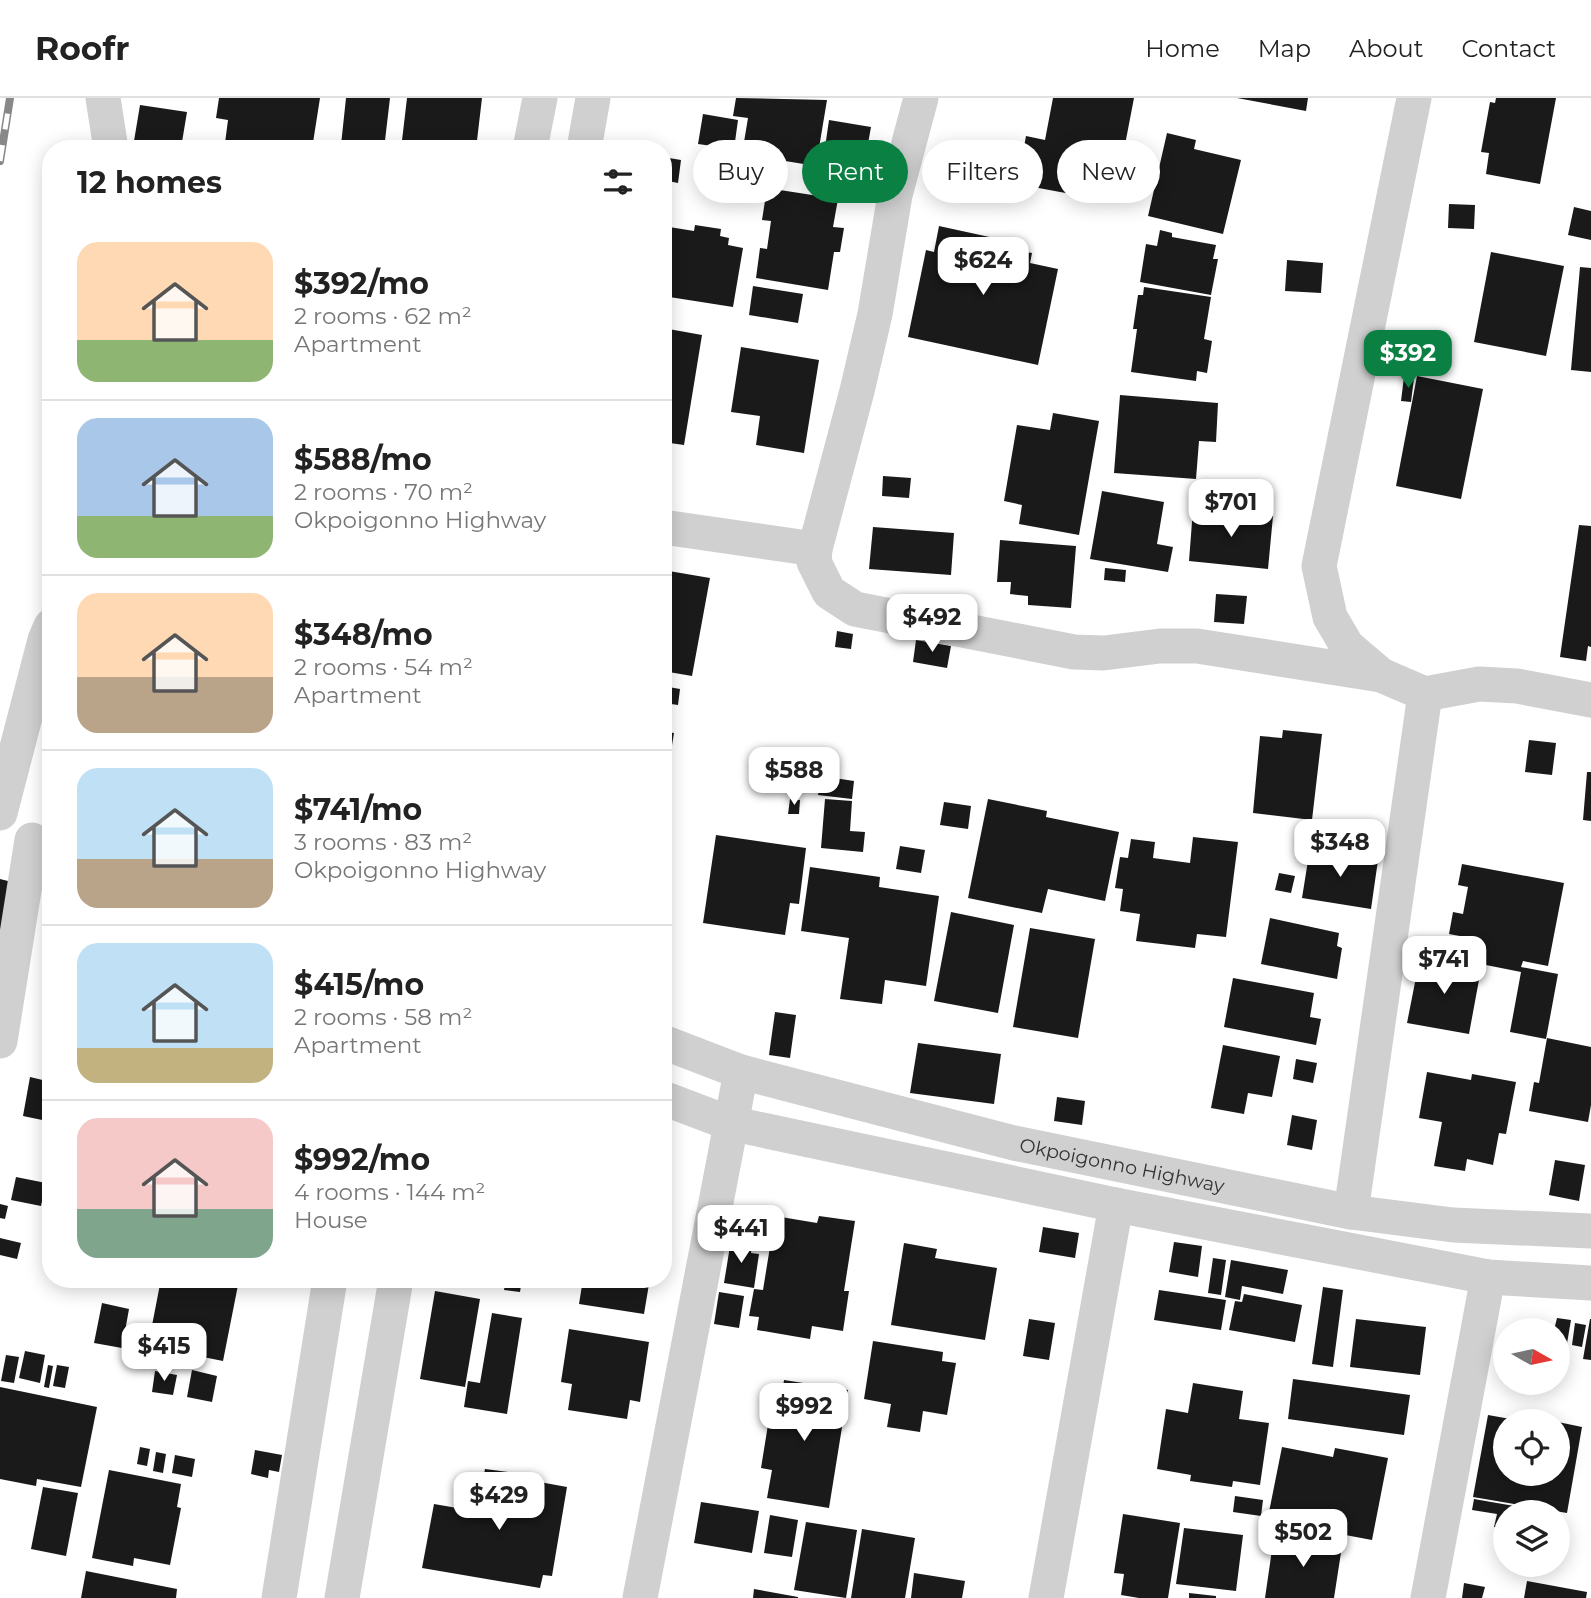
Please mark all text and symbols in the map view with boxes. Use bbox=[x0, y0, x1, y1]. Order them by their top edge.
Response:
text: Roofr bbox=[35, 28, 129, 68]
text: Home bbox=[1145, 34, 1220, 63]
text: Map bbox=[1258, 34, 1311, 63]
text: About bbox=[1349, 34, 1423, 63]
text: Contact bbox=[1461, 34, 1556, 63]
chip: Buy bbox=[693, 140, 788, 203]
chip: Rent bbox=[802, 140, 908, 203]
chip: Filters bbox=[922, 140, 1043, 203]
chip: New bbox=[1057, 140, 1160, 203]
icon: filters bbox=[599, 163, 637, 201]
text: 12 homes bbox=[77, 164, 222, 201]
pin: $624 bbox=[942, 238, 1024, 297]
text: $624 bbox=[954, 246, 1012, 274]
text: $392/mo bbox=[294, 265, 429, 302]
icon: home bbox=[133, 270, 217, 354]
text: 2 rooms · 62 m² bbox=[294, 302, 472, 330]
text: Apartment bbox=[294, 330, 422, 358]
pin: $392 bbox=[1367, 330, 1449, 390]
text: $392 bbox=[1380, 339, 1436, 367]
text: $588/mo bbox=[294, 441, 432, 478]
icon: home bbox=[133, 446, 217, 530]
text: 2 rooms · 70 m² bbox=[294, 478, 473, 506]
pin: $701 bbox=[1190, 480, 1272, 539]
text: $701 bbox=[1205, 488, 1257, 516]
text: Okpoigonno Highway bbox=[294, 506, 546, 534]
pin: $492 bbox=[891, 594, 973, 654]
text: $492 bbox=[903, 603, 961, 631]
text: $348/mo bbox=[294, 616, 433, 653]
icon: home bbox=[133, 621, 217, 705]
text: 2 rooms · 54 m² bbox=[294, 653, 473, 681]
text: Apartment bbox=[294, 681, 422, 709]
pin: $588 bbox=[753, 748, 835, 807]
text: $588 bbox=[765, 756, 823, 784]
text: $741/mo bbox=[294, 791, 422, 828]
icon: home bbox=[133, 796, 217, 880]
pin: $348 bbox=[1299, 820, 1381, 879]
text: 3 rooms · 83 m² bbox=[294, 828, 472, 856]
text: $348 bbox=[1310, 828, 1370, 856]
text: Okpoigonno Highway bbox=[294, 856, 546, 884]
pin: $741 bbox=[1403, 936, 1485, 996]
text: $741 bbox=[1418, 945, 1470, 973]
text: $415/mo bbox=[294, 966, 424, 1003]
icon: home bbox=[133, 971, 217, 1055]
text: 2 rooms · 58 m² bbox=[294, 1003, 472, 1031]
text: Apartment bbox=[294, 1031, 422, 1059]
street label: Okpoigonno Highway bbox=[1018, 1133, 1227, 1197]
text: $992/mo bbox=[294, 1141, 430, 1178]
icon: home bbox=[133, 1146, 217, 1230]
text: 4 rooms · 144 m² bbox=[294, 1178, 486, 1206]
text: House bbox=[294, 1206, 368, 1234]
pin: $441 bbox=[700, 1206, 782, 1265]
text: $441 bbox=[713, 1214, 769, 1242]
north arrow bbox=[1493, 1318, 1570, 1395]
map controls bbox=[1493, 1318, 1570, 1577]
pin: $415 bbox=[123, 1324, 205, 1383]
text: $415 bbox=[138, 1332, 190, 1360]
pin: $992 bbox=[763, 1384, 845, 1443]
text: $992 bbox=[775, 1392, 833, 1420]
button: locate bbox=[1493, 1409, 1570, 1486]
pin: $429 bbox=[458, 1472, 540, 1532]
text: $429 bbox=[470, 1481, 528, 1509]
button: layers bbox=[1493, 1500, 1570, 1577]
pin: $502 bbox=[1262, 1510, 1344, 1569]
text: $502 bbox=[1274, 1518, 1332, 1546]

